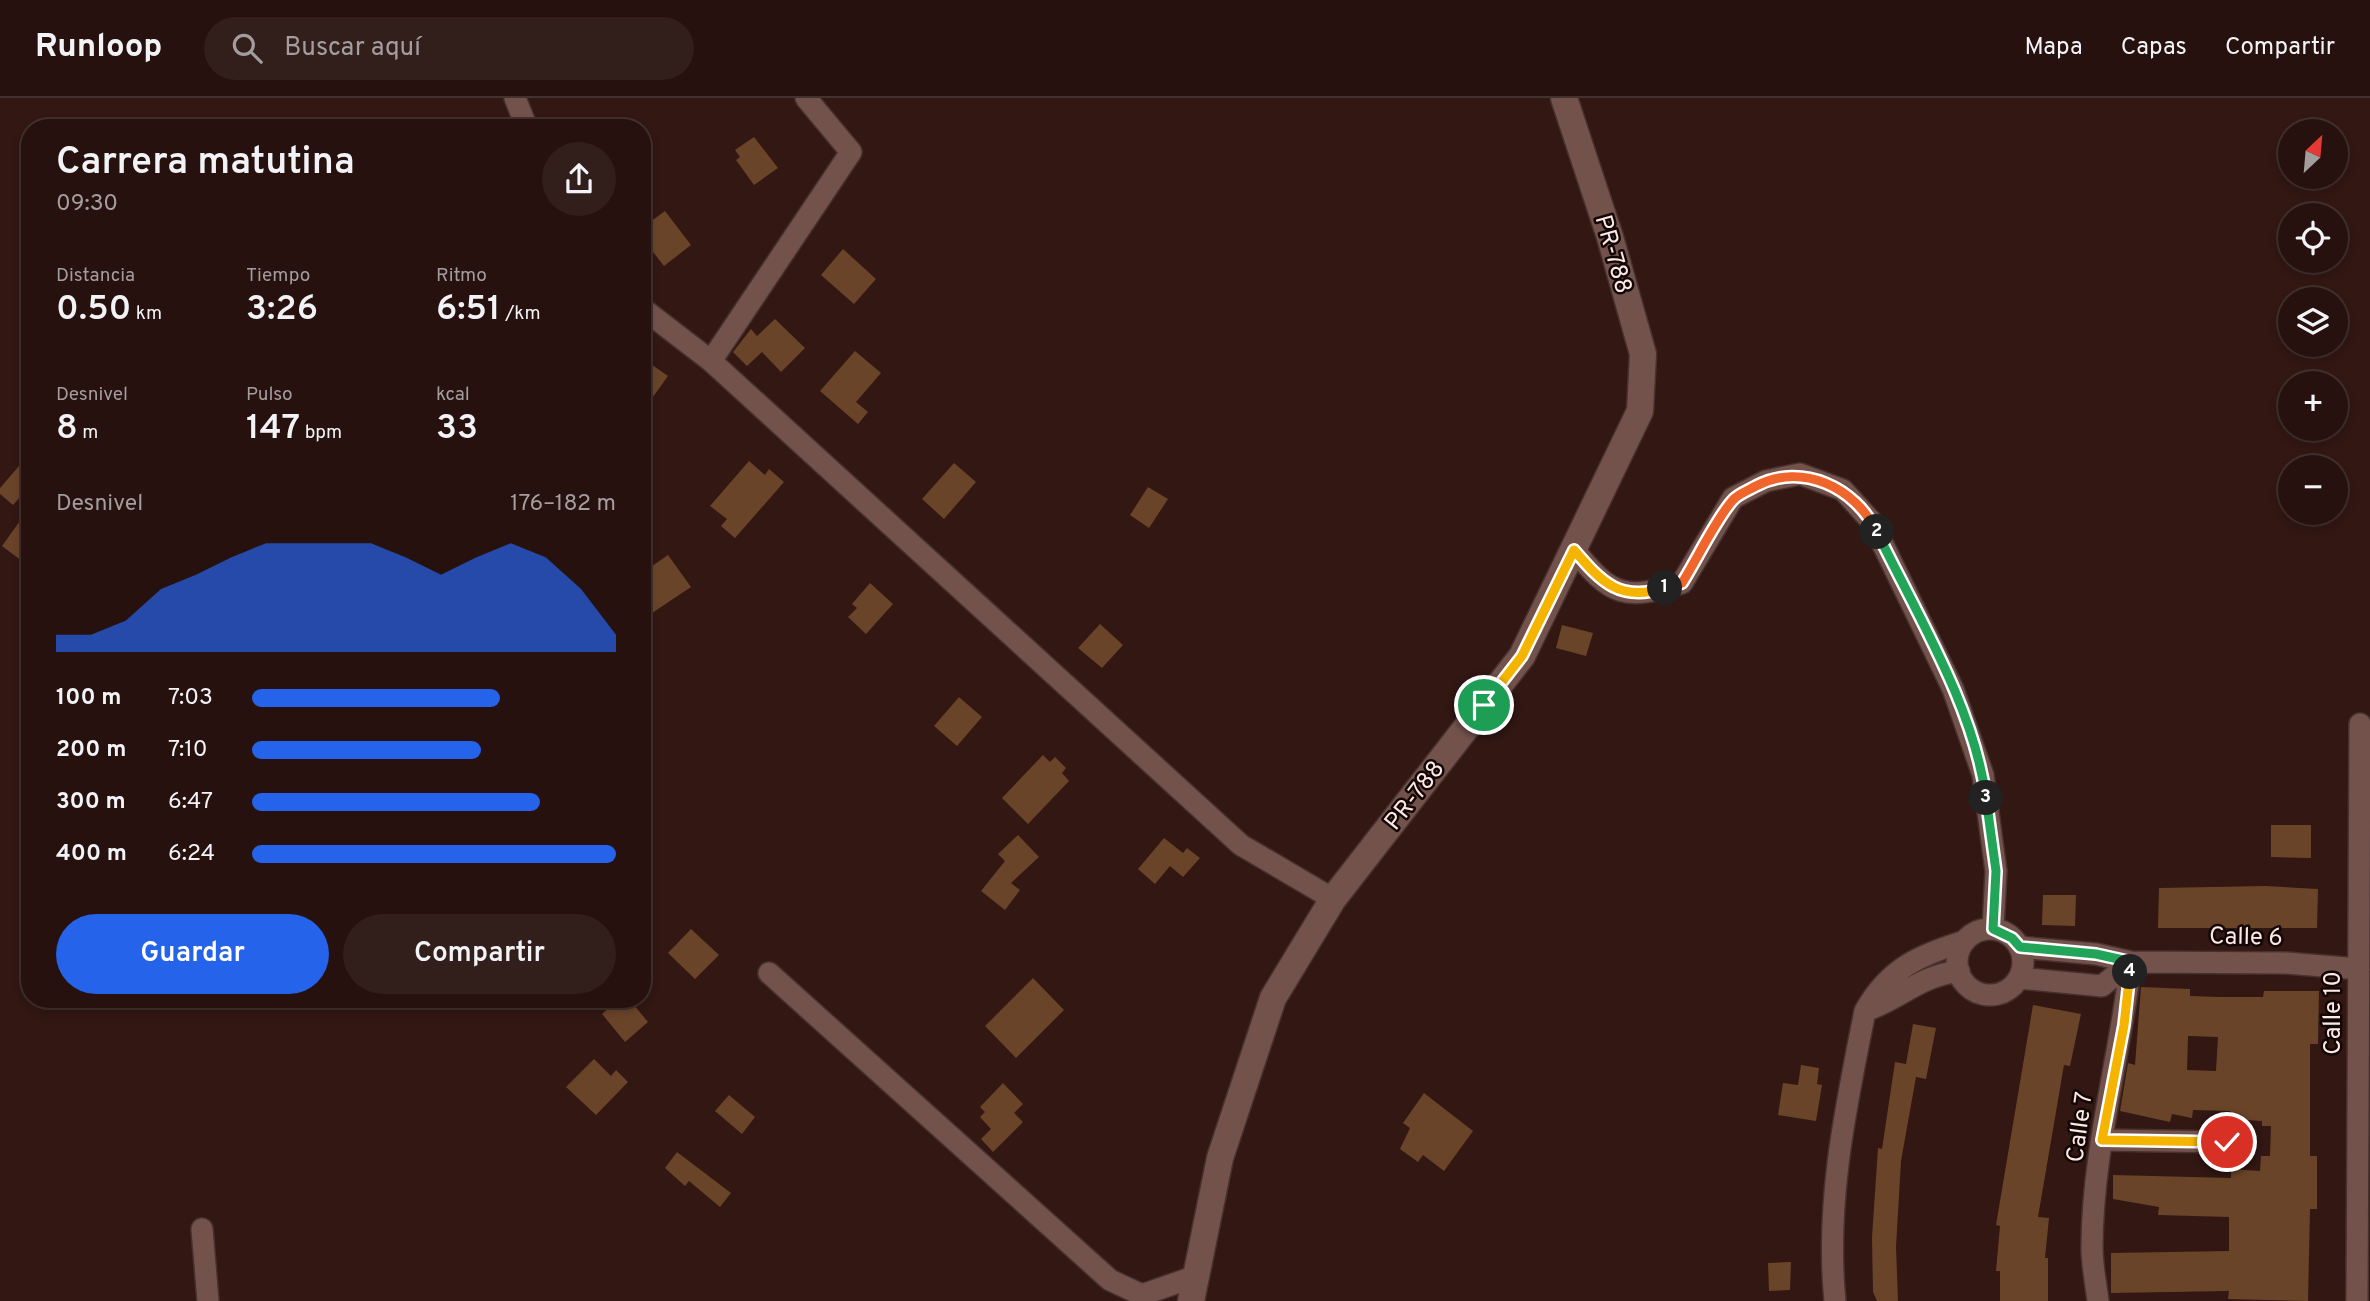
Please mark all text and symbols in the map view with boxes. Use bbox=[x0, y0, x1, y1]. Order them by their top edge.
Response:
search box bbox=[204, 17, 694, 80]
text: Runloop bbox=[35, 27, 162, 69]
icon: search bbox=[228, 29, 266, 67]
text: Buscar aquí bbox=[284, 32, 421, 65]
text: Mapa bbox=[2025, 33, 2083, 63]
text: Capas bbox=[2121, 33, 2187, 63]
text: Compartir bbox=[2225, 33, 2335, 63]
north arrow bbox=[2278, 119, 2348, 189]
map controls bbox=[2278, 119, 2348, 525]
text: Carrera matutina bbox=[56, 139, 355, 188]
button: share bbox=[542, 142, 616, 216]
text: 09:30 bbox=[56, 190, 118, 219]
button: locate bbox=[2278, 203, 2348, 273]
street label: PR-788 bbox=[1587, 212, 1638, 297]
text: Distancia bbox=[56, 264, 135, 288]
text: Tiempo bbox=[246, 264, 310, 288]
text: Ritmo bbox=[436, 264, 487, 288]
button: layers bbox=[2278, 287, 2348, 357]
text: 0.50 bbox=[56, 288, 131, 332]
text: 3:26 bbox=[246, 288, 318, 332]
text: 6:51 bbox=[436, 288, 501, 332]
text: km bbox=[131, 302, 162, 326]
text: /km bbox=[501, 302, 541, 326]
button: + bbox=[2278, 371, 2348, 441]
text: Desnivel bbox=[56, 383, 128, 407]
text: Pulso bbox=[246, 383, 293, 407]
text: kcal bbox=[436, 383, 470, 407]
text: 8 bbox=[56, 407, 78, 451]
text: 147 bbox=[246, 407, 300, 451]
text: 33 bbox=[436, 407, 478, 451]
text: m bbox=[78, 421, 98, 445]
text: bpm bbox=[300, 421, 342, 445]
button: − bbox=[2278, 455, 2348, 525]
text: Desnivel bbox=[56, 490, 143, 519]
text: 176–182 m bbox=[510, 490, 616, 519]
pin: 2 bbox=[1860, 514, 1895, 550]
text: 2 bbox=[1871, 519, 1882, 543]
pin: 1 bbox=[1648, 570, 1682, 606]
text: 1 bbox=[1661, 575, 1668, 599]
pin bbox=[1454, 675, 1514, 735]
text: 100 m bbox=[56, 684, 121, 713]
text: 7:03 bbox=[168, 684, 213, 713]
icon: arrive bbox=[1465, 686, 1503, 724]
text: 200 m bbox=[56, 736, 126, 765]
text: 7:10 bbox=[168, 736, 208, 765]
street label: PR-788 bbox=[1379, 755, 1452, 837]
pin: 3 bbox=[1968, 780, 2004, 816]
text: 3 bbox=[1980, 785, 1991, 809]
text: 300 m bbox=[56, 788, 126, 817]
text: 6:47 bbox=[168, 788, 213, 817]
text: 400 m bbox=[56, 840, 127, 869]
text: 6:24 bbox=[168, 840, 215, 869]
button: Guardar bbox=[56, 914, 329, 994]
button: Compartir bbox=[343, 914, 616, 994]
street label: Calle 6 bbox=[2209, 922, 2283, 954]
pin: 4 bbox=[2112, 954, 2148, 990]
text: 4 bbox=[2123, 959, 2136, 983]
street label: Calle 10 bbox=[2319, 971, 2349, 1055]
street label: Calle 7 bbox=[2061, 1090, 2101, 1164]
pin bbox=[2197, 1112, 2257, 1172]
icon: check bbox=[2208, 1123, 2246, 1161]

